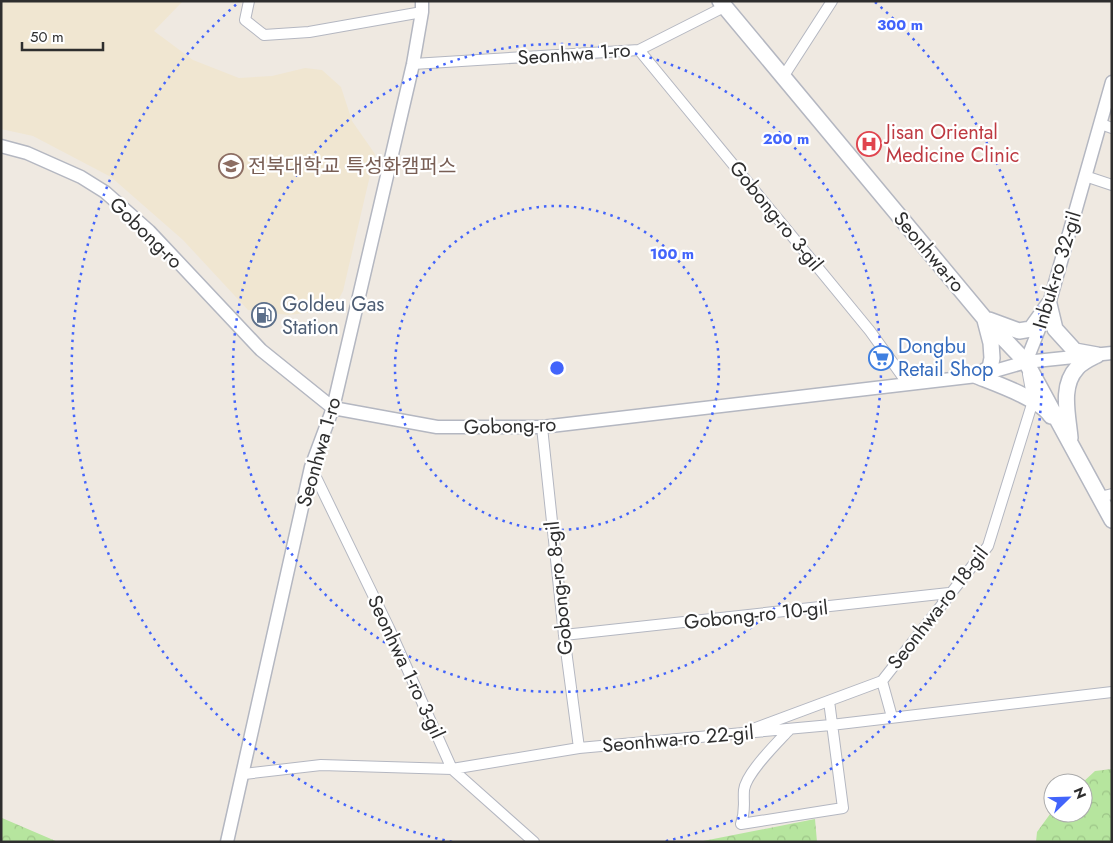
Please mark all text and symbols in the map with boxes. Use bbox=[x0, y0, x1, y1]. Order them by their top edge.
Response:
text: 300 m bbox=[877, 14, 923, 36]
scale bar bbox=[22, 20, 104, 52]
text: 50 m bbox=[30, 26, 64, 48]
street label: Seonhwa 1-ro bbox=[517, 36, 631, 72]
place label: Jisan Oriental Medicine Clinic bbox=[883, 118, 1019, 170]
text: 200 m bbox=[763, 128, 809, 150]
hospital icon: Jisan Oriental Medicine Clinic bbox=[856, 131, 882, 157]
place label: 전북대학교 특성화캠퍼스 bbox=[248, 152, 456, 181]
school or university icon: 전북대학교 특성화캠퍼스 bbox=[218, 153, 244, 179]
street label: Gobong-ro 3-gil bbox=[722, 155, 830, 277]
street label: Gobong-ro bbox=[103, 191, 189, 276]
street label: Seonhwa-ro bbox=[886, 205, 972, 299]
street label: Inbuk-ro 32-gil bbox=[1025, 208, 1089, 332]
text: 100 m bbox=[650, 243, 694, 265]
place label: Goldeu Gas Station bbox=[282, 290, 384, 342]
fuel station icon: Goldeu Gas Station bbox=[251, 302, 277, 328]
place label: Dongbu Retail Shop bbox=[898, 332, 994, 384]
supermarket icon: Dongbu Retail Shop bbox=[868, 345, 894, 371]
centre of rings bbox=[548, 359, 566, 377]
street label: Seonhwa 1-ro bbox=[289, 394, 349, 510]
street label: Gobong-ro bbox=[463, 410, 557, 442]
street label: Gobong-ro 8-gil bbox=[538, 520, 580, 656]
street label: Seonhwa-ro 18-gil bbox=[881, 540, 995, 676]
street label: Seonhwa 1-ro 3-gil bbox=[360, 590, 452, 744]
street label: Gobong-ro 10-gil bbox=[683, 593, 829, 637]
street label: Seonhwa-ro 22-gil bbox=[601, 718, 755, 760]
north arrow bbox=[1043, 773, 1093, 823]
text: N bbox=[1069, 784, 1091, 802]

